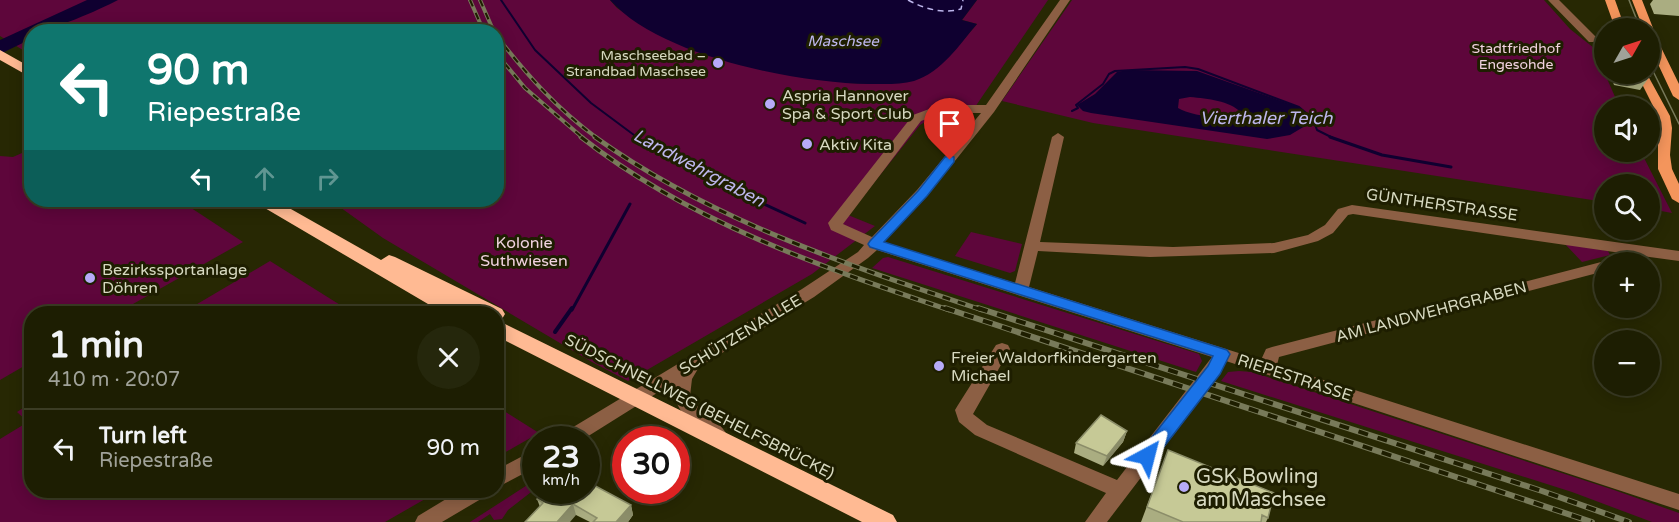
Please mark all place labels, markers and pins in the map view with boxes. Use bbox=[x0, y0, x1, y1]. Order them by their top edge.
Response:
place label: Maschseebad – Strandbad Maschsee bbox=[566, 47, 706, 80]
marker: Maschseebad – Strandbad Maschsee bbox=[711, 56, 725, 70]
place label: Aspria Hannover Spa & Sport Club bbox=[782, 86, 912, 124]
marker: Aspria Hannover Spa & Sport Club bbox=[763, 97, 777, 111]
pin bbox=[924, 98, 975, 160]
place label: Aktiv Kita bbox=[819, 135, 892, 155]
marker: Aktiv Kita bbox=[800, 137, 814, 151]
place label: Bezirkssportanlage Döhren bbox=[102, 260, 247, 298]
marker: Bezirkssportanlage Döhren bbox=[83, 271, 97, 285]
place label: Freier Waldorfkindergarten Michael bbox=[951, 348, 1157, 386]
marker: Freier Waldorfkindergarten Michael bbox=[932, 359, 946, 373]
place label: GSK Bowling am Maschsee bbox=[1196, 465, 1326, 512]
marker: GSK Bowling am Maschsee bbox=[1177, 480, 1191, 494]

